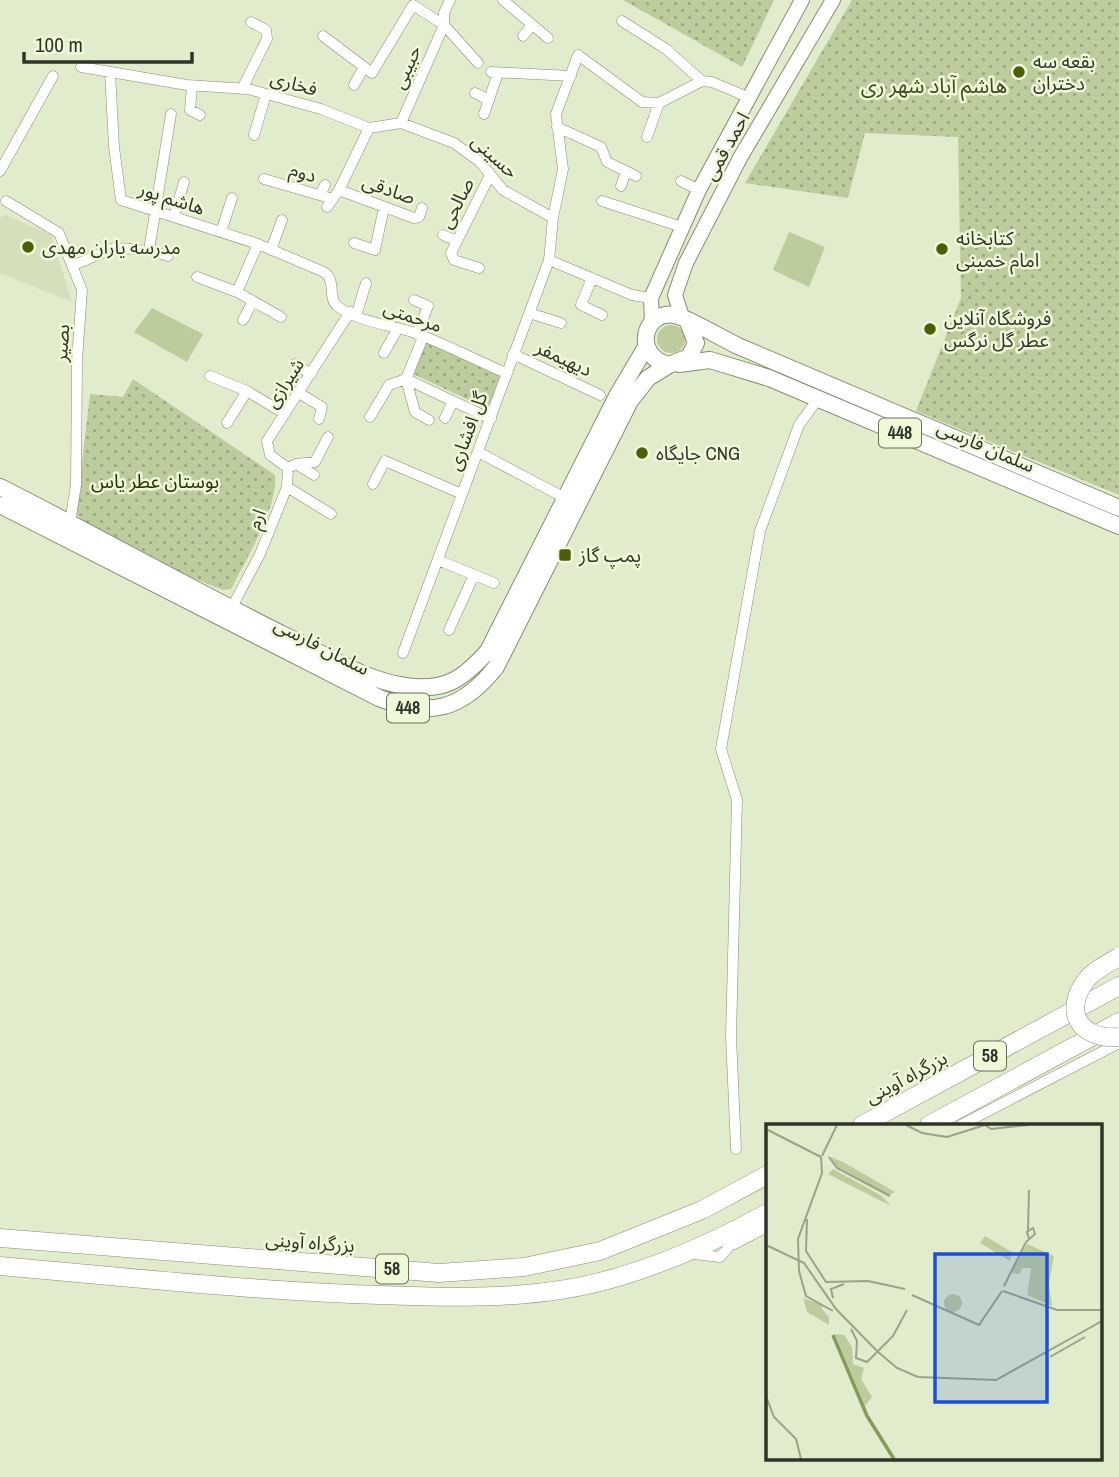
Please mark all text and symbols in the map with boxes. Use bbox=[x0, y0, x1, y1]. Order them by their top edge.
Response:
scale bar bbox=[24, 21, 192, 65]
text: 100 m bbox=[35, 30, 83, 59]
street label: حبیبی bbox=[385, 41, 427, 93]
place label: بقعه سه دختران bbox=[1033, 48, 1095, 96]
street label: فخاری bbox=[268, 64, 320, 102]
marker: بقعه سه دختران bbox=[1011, 64, 1027, 80]
district label: هاشم آباد شهر ری bbox=[861, 71, 1007, 101]
street label: احمد قمی bbox=[697, 107, 755, 185]
street label: حسینی bbox=[466, 128, 524, 184]
street label: دوم bbox=[286, 156, 319, 190]
street label: صادقی bbox=[359, 168, 419, 210]
street label: صالحی bbox=[432, 173, 480, 233]
street label: هاشم پور bbox=[134, 175, 208, 223]
place label: کتابخانه امام خمینی bbox=[956, 225, 1039, 275]
place label: مدرسه یاران مهدی bbox=[42, 234, 181, 260]
marker: مدرسه یاران مهدی bbox=[20, 239, 36, 255]
marker: کتابخانه امام خمینی bbox=[934, 241, 950, 257]
street label: مرحمتی bbox=[380, 294, 446, 338]
place label: فروشگاه آنلاین عطر گل نرگس bbox=[944, 305, 1051, 353]
marker: فروشگاه آنلاین عطر گل نرگس bbox=[922, 321, 938, 337]
street label: بصیر bbox=[47, 323, 75, 364]
street label: دیهیمفر bbox=[531, 333, 596, 382]
street label: شیرازی bbox=[258, 353, 310, 413]
street label: گل افشاری bbox=[441, 387, 494, 474]
street label: سلمان فارسی bbox=[933, 414, 1039, 478]
road number: 448 bbox=[879, 418, 921, 447]
place label: جایگاه CNG bbox=[656, 440, 740, 466]
marker: جایگاه CNG bbox=[634, 445, 650, 461]
park label: بوستان عطر یاس bbox=[91, 468, 219, 494]
street label: ارم bbox=[240, 505, 274, 534]
place label: پمپ گاز bbox=[578, 542, 641, 569]
marker: پمپ گاز bbox=[557, 547, 573, 563]
street label: سلمان فارسی bbox=[270, 611, 374, 681]
road number: 448 bbox=[387, 694, 429, 722]
road number: 58 bbox=[974, 1042, 1006, 1070]
street label: بزرگراه آوینی bbox=[860, 1045, 952, 1109]
inset map bbox=[766, 1124, 1102, 1460]
street label: بزرگراه آوینی bbox=[264, 1226, 356, 1258]
road number: 58 bbox=[376, 1254, 408, 1284]

